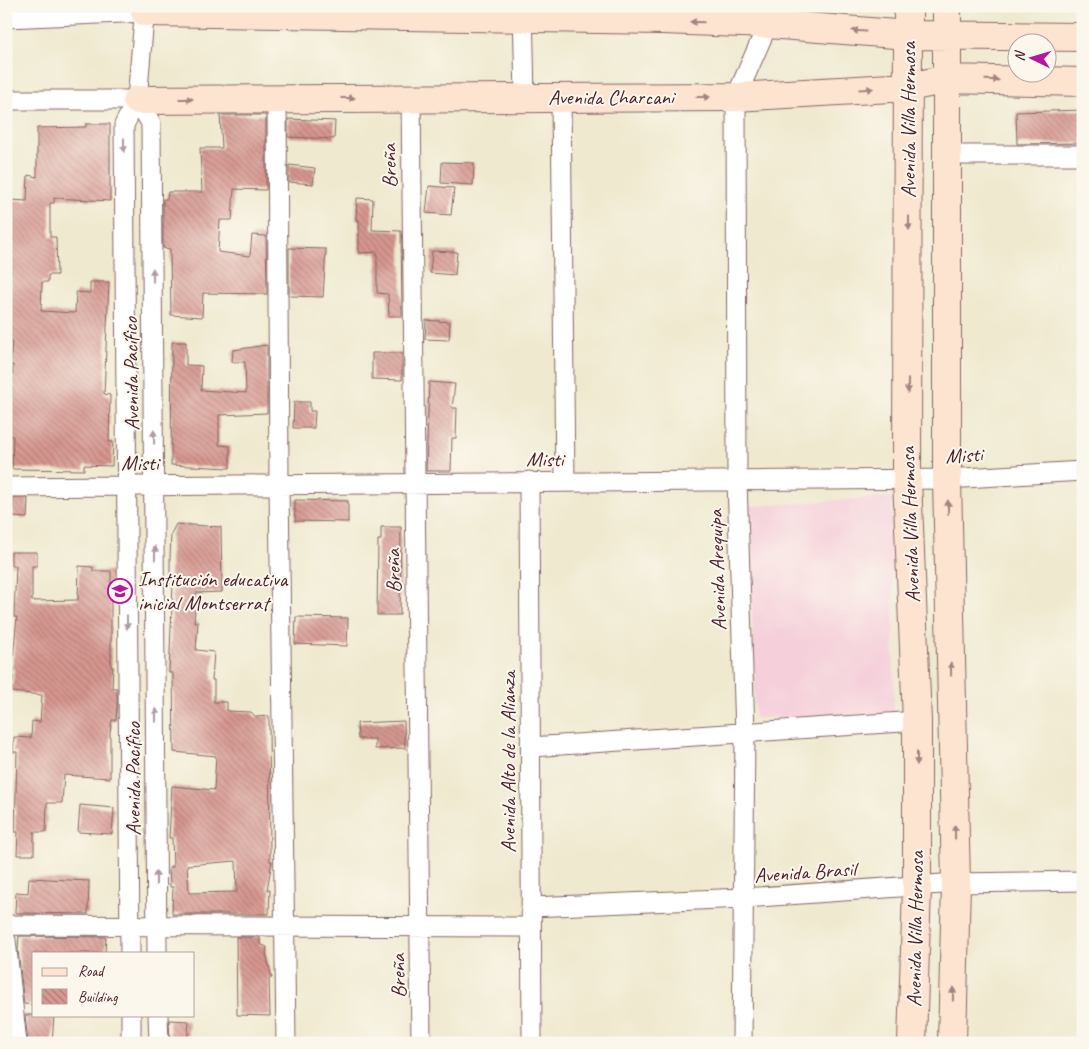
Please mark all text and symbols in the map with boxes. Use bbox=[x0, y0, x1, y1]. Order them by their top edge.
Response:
one-way arrow bbox=[689, 17, 705, 25]
one-way arrow bbox=[851, 27, 867, 35]
north arrow bbox=[1006, 32, 1056, 82]
street label: Avenida Villa Hermosa bbox=[895, 41, 921, 198]
text: N bbox=[1011, 50, 1029, 62]
one-way arrow bbox=[984, 76, 1000, 84]
street label: Avenida Charcani bbox=[548, 84, 677, 110]
one-way arrow bbox=[858, 85, 874, 93]
one-way arrow bbox=[696, 93, 712, 101]
one-way arrow bbox=[341, 94, 357, 102]
one-way arrow bbox=[178, 95, 194, 103]
one-way arrow bbox=[120, 137, 128, 153]
street label: Breña bbox=[376, 142, 402, 188]
one-way arrow bbox=[904, 215, 912, 231]
one-way arrow bbox=[149, 266, 157, 282]
street label: Avenida Pacífico bbox=[117, 315, 145, 431]
one-way arrow bbox=[904, 378, 912, 394]
one-way arrow bbox=[150, 429, 158, 445]
street label: Misti bbox=[945, 441, 986, 469]
street label: Avenida Villa Hermosa bbox=[894, 445, 926, 603]
street label: Misti bbox=[526, 446, 567, 472]
street label: Misti bbox=[121, 450, 162, 476]
one-way arrow bbox=[944, 498, 952, 514]
street label: Avenida Arequipa bbox=[702, 507, 732, 631]
one-way arrow bbox=[151, 544, 159, 560]
street label: Breña bbox=[380, 547, 406, 593]
place label: Institución educativa inicial Montserrat bbox=[138, 566, 289, 616]
school or university icon: Institución educativa inicial Montserrat bbox=[107, 578, 133, 604]
one-way arrow bbox=[124, 614, 132, 630]
one-way arrow bbox=[947, 661, 955, 677]
street label: Avenida Alto de la Alianza bbox=[495, 669, 521, 853]
one-way arrow bbox=[152, 707, 160, 723]
street label: Avenida Pacífico bbox=[120, 721, 146, 836]
one-way arrow bbox=[913, 750, 921, 766]
one-way arrow bbox=[950, 823, 958, 839]
street label: Avenida Villa Hermosa bbox=[901, 849, 929, 1007]
street label: Avenida Brasil bbox=[753, 855, 860, 889]
one-way arrow bbox=[152, 869, 160, 885]
legend bbox=[32, 952, 195, 1016]
street label: Breña bbox=[385, 952, 411, 998]
text: Road bbox=[78, 962, 105, 981]
one-way arrow bbox=[949, 986, 957, 1002]
text: Building bbox=[78, 988, 118, 1007]

